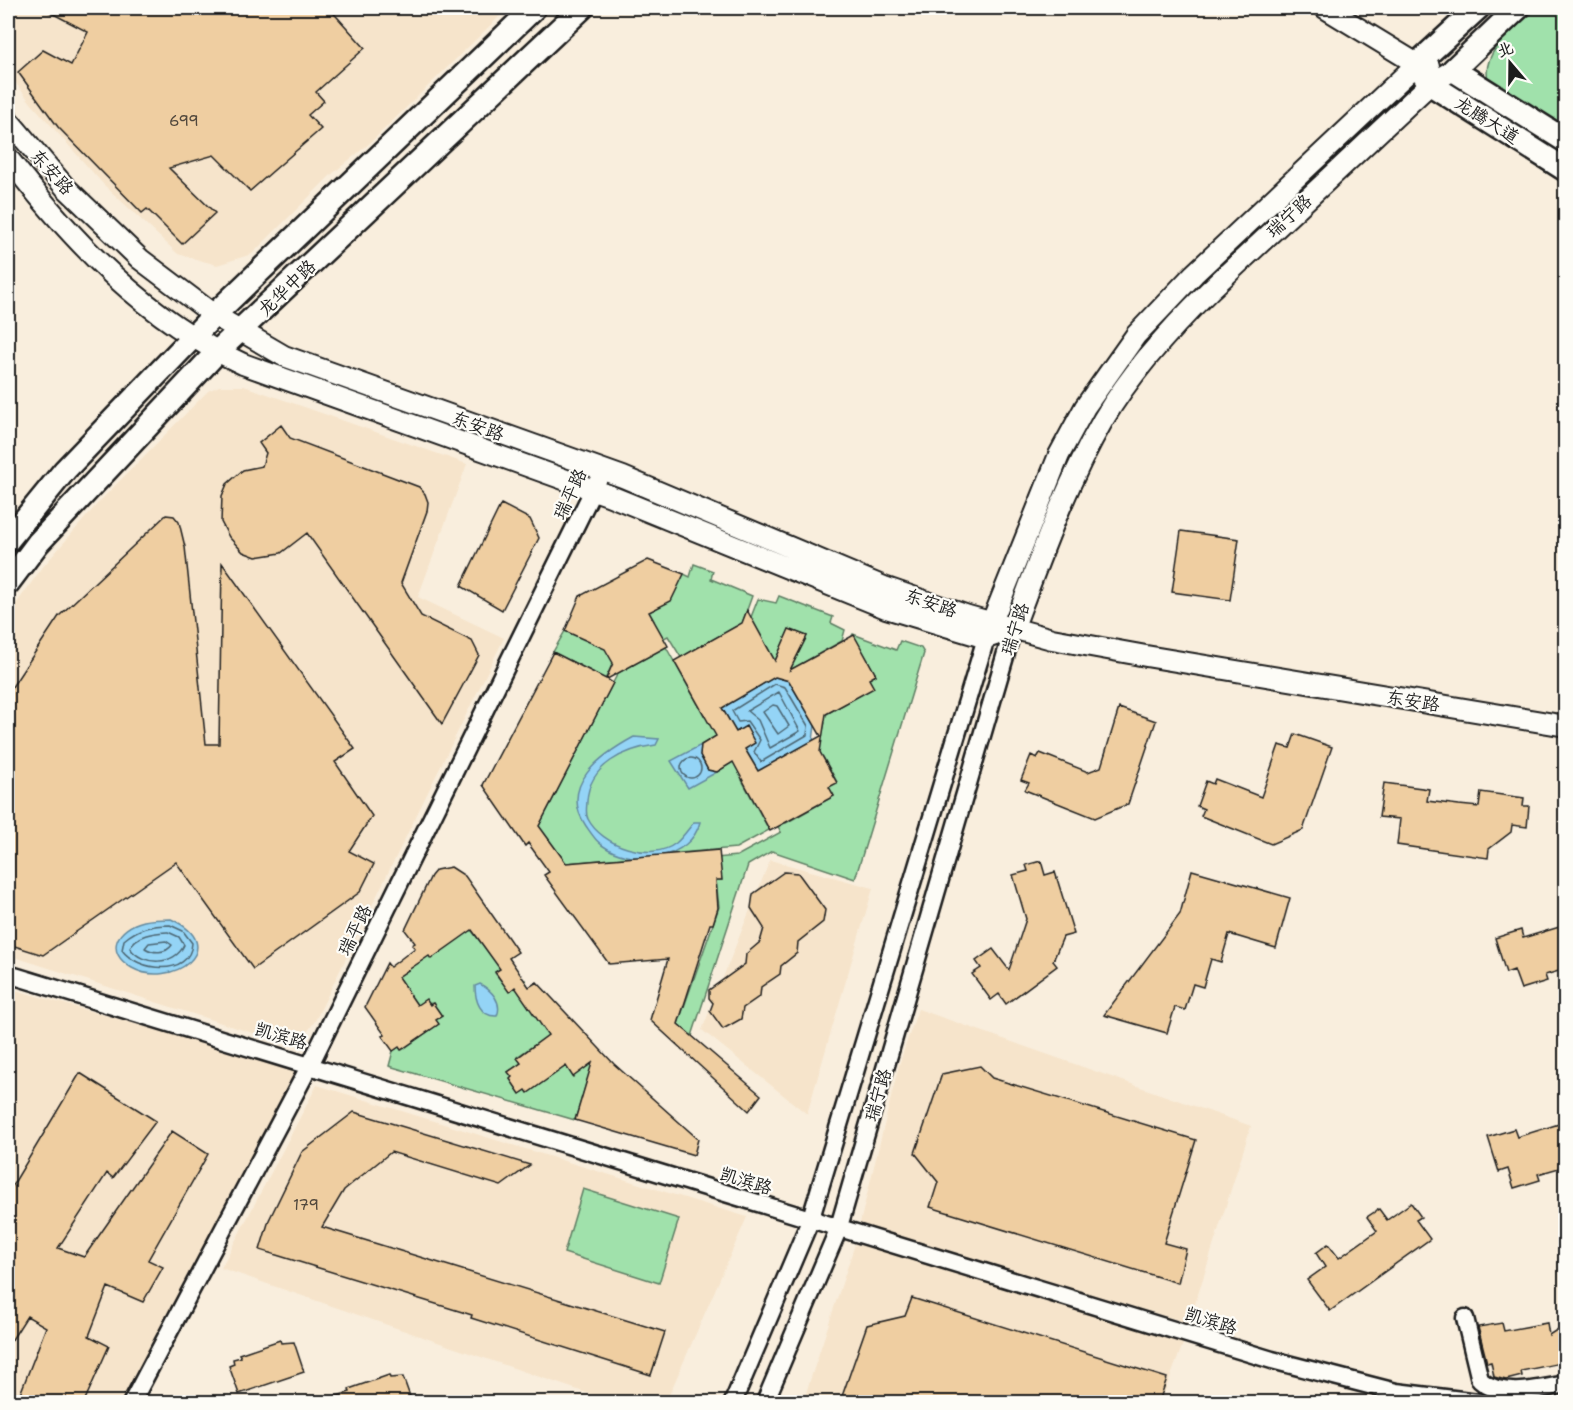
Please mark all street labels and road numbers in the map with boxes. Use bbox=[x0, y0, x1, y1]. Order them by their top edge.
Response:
street label: 龙腾大道 bbox=[1450, 91, 1524, 149]
street label: 东安路 bbox=[25, 144, 79, 200]
street label: 瑞宁路 bbox=[1261, 189, 1317, 243]
street label: 龙华中路 bbox=[253, 254, 321, 322]
street label: 东安路 bbox=[449, 405, 507, 447]
street label: 瑞平路 bbox=[548, 464, 592, 524]
street label: 东安路 bbox=[902, 583, 960, 623]
street label: 瑞宁路 bbox=[995, 600, 1035, 658]
street label: 东安路 bbox=[1384, 685, 1442, 717]
street label: 瑞平路 bbox=[332, 900, 378, 960]
street label: 凯滨路 bbox=[252, 1017, 310, 1055]
street label: 瑞宁路 bbox=[859, 1066, 897, 1124]
street label: 凯滨路 bbox=[717, 1162, 775, 1200]
street label: 凯滨路 bbox=[1182, 1302, 1240, 1340]

